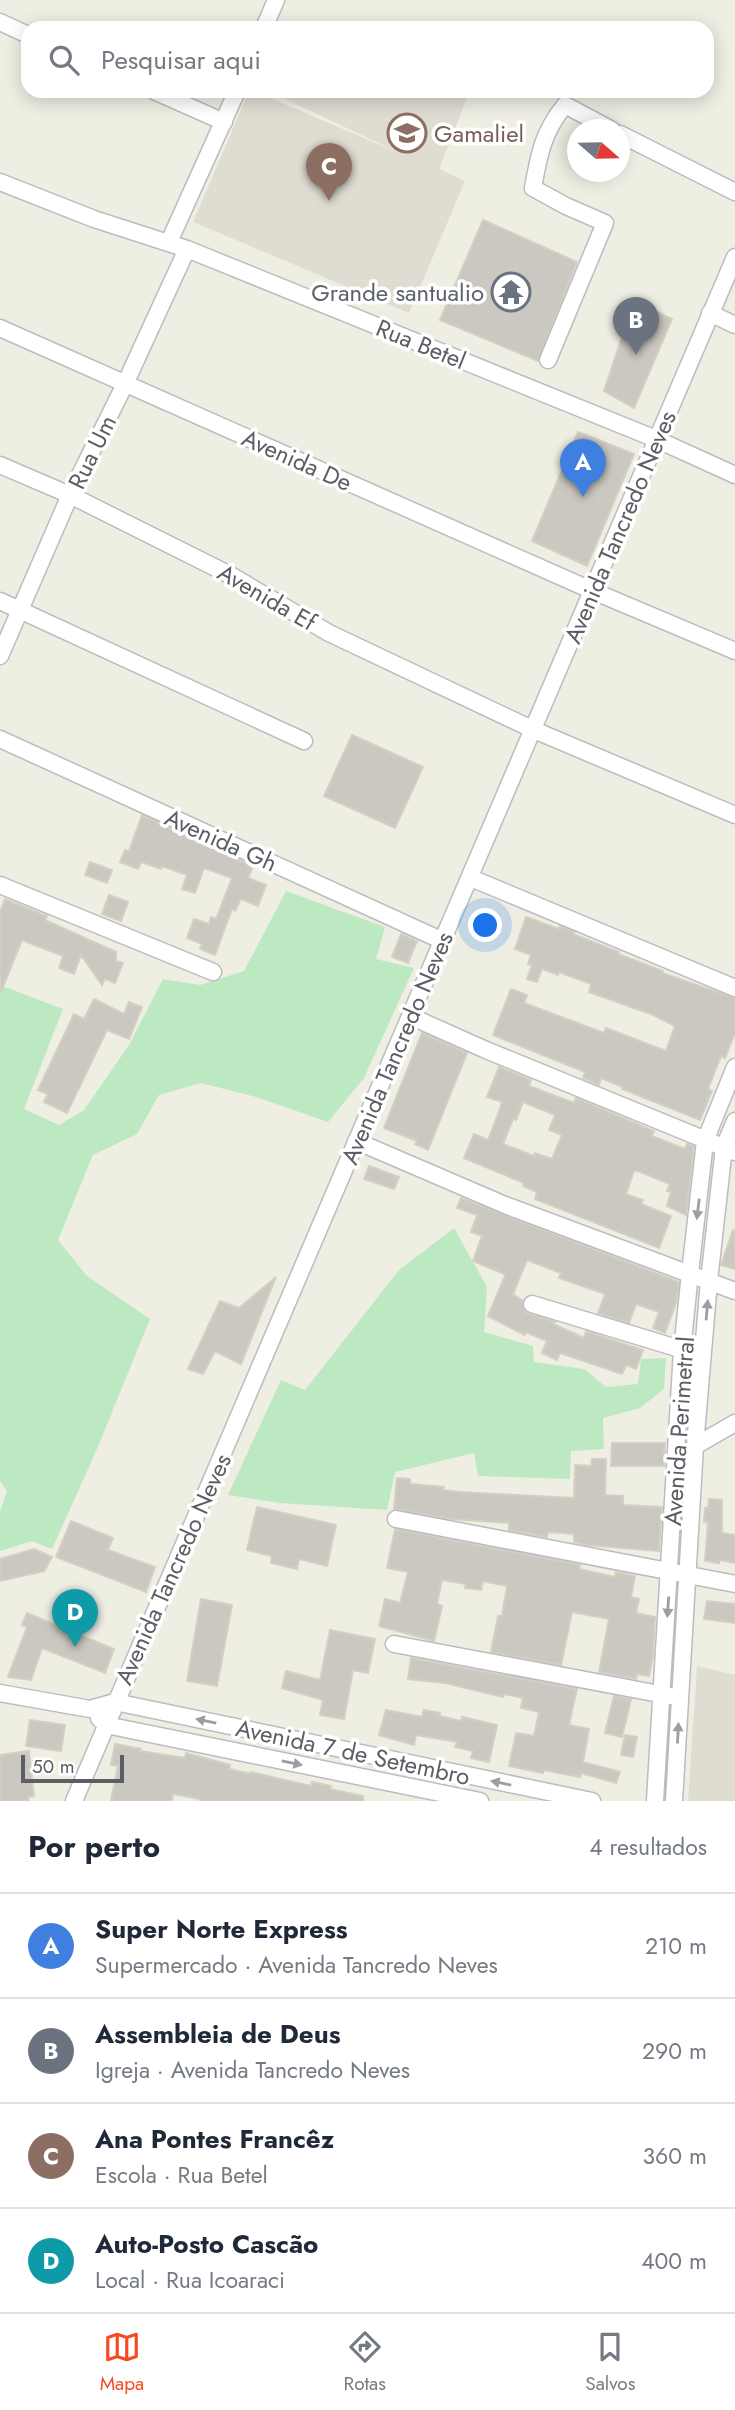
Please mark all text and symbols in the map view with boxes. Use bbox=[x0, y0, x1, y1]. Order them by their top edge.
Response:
search box bbox=[21, 21, 714, 98]
icon: search bbox=[45, 41, 83, 79]
text: Pesquisar aqui bbox=[101, 41, 261, 79]
school or university icon: Gamaliel bbox=[386, 112, 428, 154]
place label: Gamaliel bbox=[434, 116, 524, 151]
north arrow bbox=[567, 119, 630, 182]
pin: C bbox=[306, 143, 352, 201]
temple icon: Grande santualio bbox=[490, 271, 532, 313]
place label: Grande santualio bbox=[311, 275, 484, 310]
pin: B bbox=[613, 297, 659, 355]
street label: Rua Betel bbox=[371, 310, 471, 378]
street label: Avenida Tancredo Neves bbox=[558, 406, 682, 648]
street label: Rua Um bbox=[59, 409, 125, 495]
street label: Avenida De bbox=[236, 420, 358, 500]
pin: A bbox=[560, 439, 606, 497]
street label: Avenida Ef bbox=[211, 555, 324, 640]
street label: Avenida Gh bbox=[159, 800, 283, 880]
your location bbox=[468, 908, 502, 942]
street label: Avenida Tancredo Neves bbox=[332, 926, 462, 1170]
one-way arrow bbox=[692, 1198, 703, 1220]
one-way arrow bbox=[702, 1299, 713, 1321]
street label: Avenida Perimetral bbox=[655, 1335, 703, 1527]
street label: Avenida Tancredo Neves bbox=[106, 1448, 240, 1690]
pin: D bbox=[52, 1589, 98, 1647]
one-way arrow bbox=[662, 1596, 673, 1618]
street label: Avenida 7 de Setembro bbox=[233, 1710, 473, 1794]
one-way arrow bbox=[195, 1716, 217, 1727]
one-way arrow bbox=[672, 1722, 683, 1744]
scale bar bbox=[21, 1752, 124, 1784]
text: 50 m bbox=[32, 1753, 75, 1780]
one-way arrow bbox=[281, 1757, 303, 1768]
one-way arrow bbox=[490, 1778, 512, 1789]
text: Por perto bbox=[28, 1825, 160, 1868]
text: 4 resultados bbox=[589, 1830, 707, 1864]
text: Super Norte Express bbox=[95, 1910, 348, 1948]
text: A bbox=[43, 1929, 59, 1963]
text: 210 m bbox=[645, 1929, 707, 1963]
text: Supermercado · Avenida Tancredo Neves bbox=[95, 1948, 498, 1982]
text: Assembleia de Deus bbox=[95, 2015, 341, 2053]
text: B bbox=[43, 2034, 59, 2068]
text: 290 m bbox=[642, 2034, 707, 2068]
text: Igreja · Avenida Tancredo Neves bbox=[95, 2053, 410, 2087]
text: Ana Pontes Francêz bbox=[95, 2120, 334, 2158]
text: C bbox=[43, 2139, 59, 2173]
text: 360 m bbox=[643, 2139, 707, 2173]
text: Escola · Rua Betel bbox=[95, 2158, 268, 2192]
text: Auto-Posto Cascão bbox=[95, 2225, 318, 2263]
text: D bbox=[43, 2244, 59, 2278]
text: 400 m bbox=[641, 2244, 707, 2278]
text: Local · Rua Icoaraci bbox=[95, 2263, 285, 2297]
tab: Mapa bbox=[100, 2328, 144, 2397]
tab: Rotas bbox=[344, 2328, 386, 2397]
tab: Salvos bbox=[585, 2328, 635, 2397]

